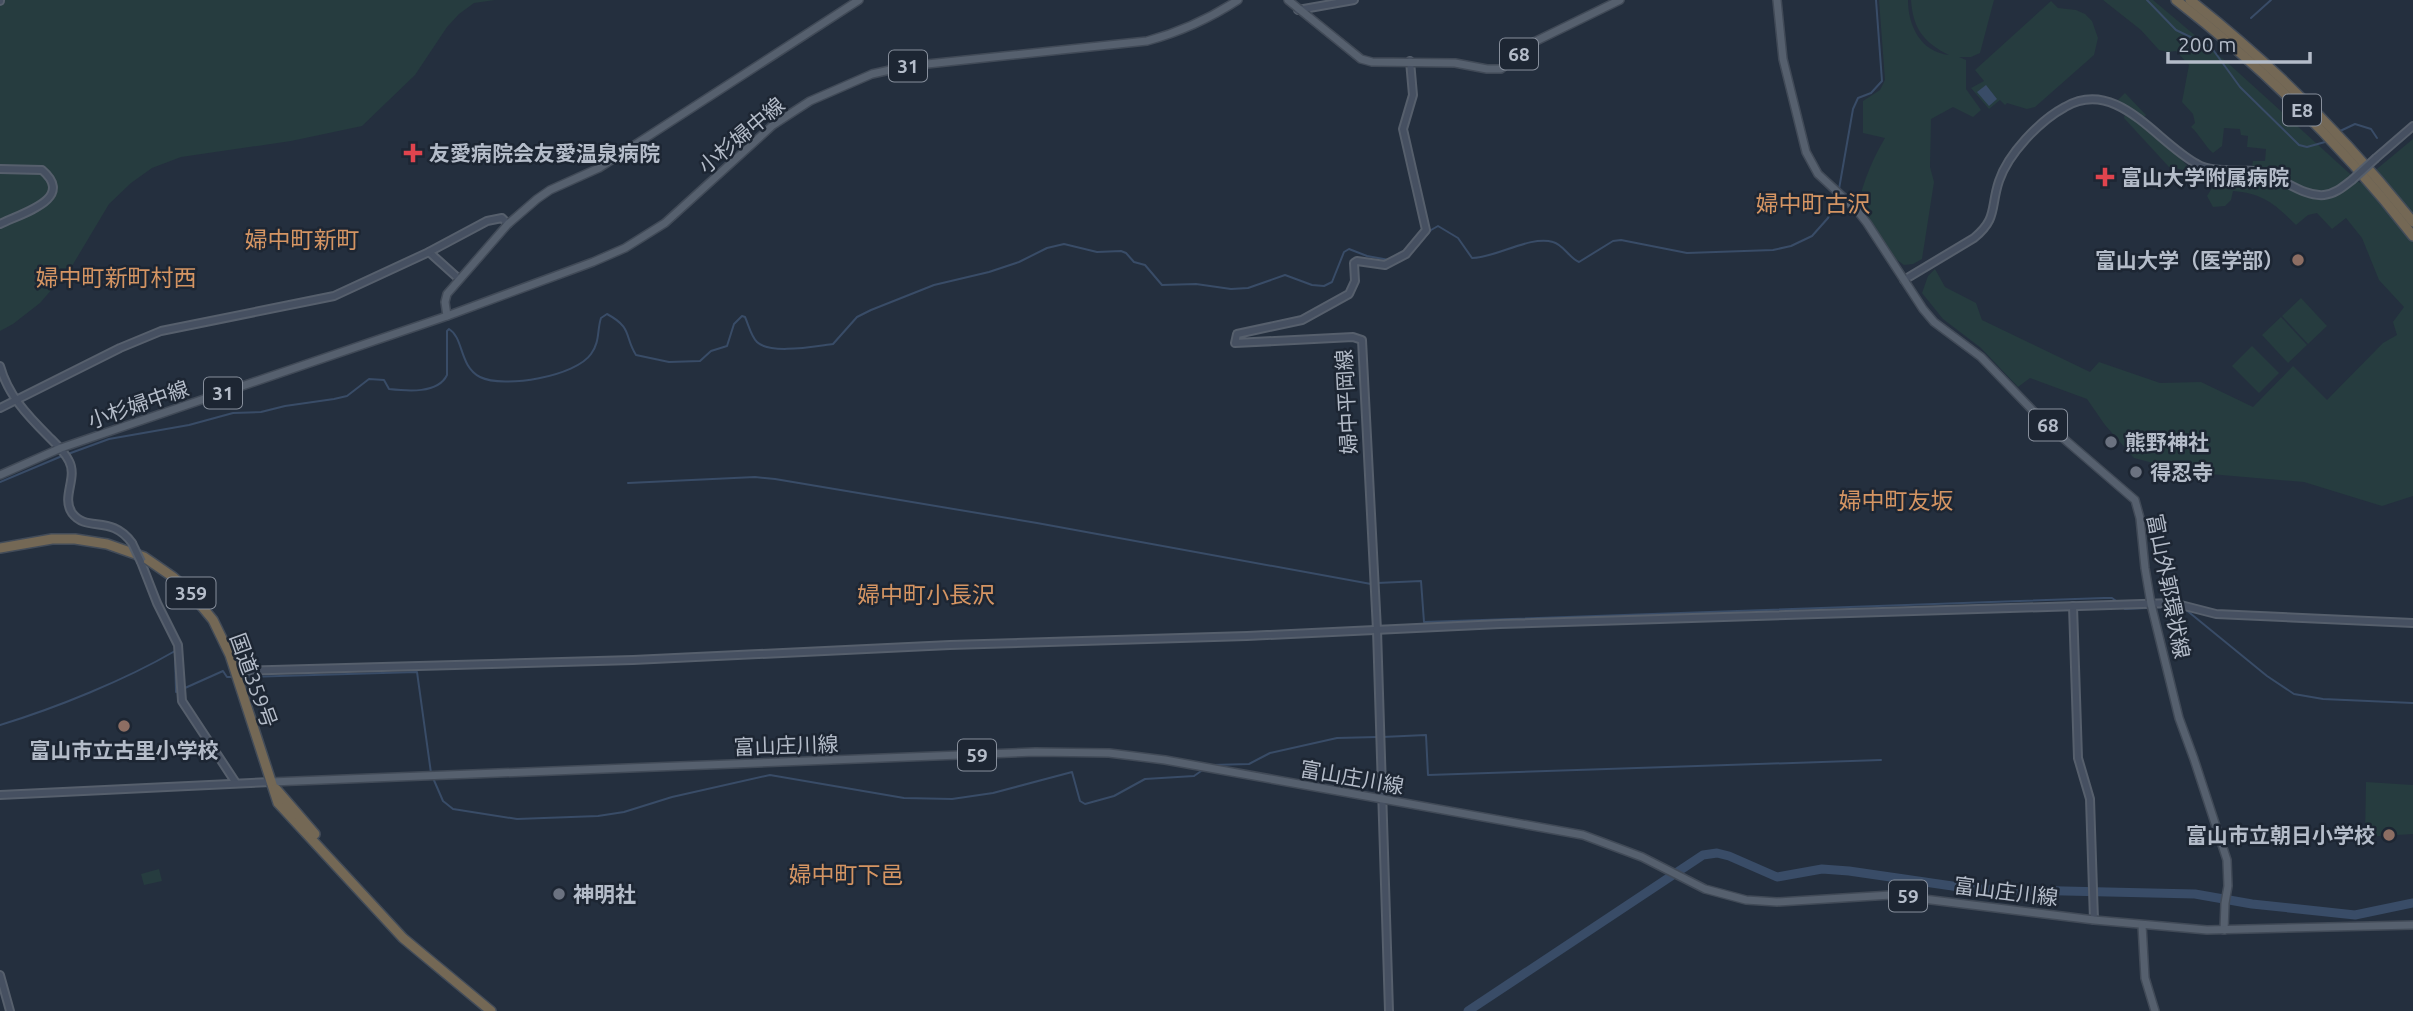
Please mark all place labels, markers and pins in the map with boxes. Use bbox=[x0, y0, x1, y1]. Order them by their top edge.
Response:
place label: 友愛病院会友愛温泉病院 bbox=[429, 141, 660, 165]
marker: 友愛病院会友愛温泉病院 bbox=[403, 143, 423, 163]
place label: 富山大学附属病院 bbox=[2121, 165, 2289, 189]
marker: 富山大学附属病院 bbox=[2095, 167, 2115, 187]
place label: 富山大学（医学部） bbox=[2095, 248, 2284, 272]
marker: 富山大学（医学部） bbox=[2290, 252, 2306, 268]
place label: 熊野神社 bbox=[2125, 430, 2209, 454]
marker: 熊野神社 bbox=[2103, 434, 2119, 450]
place label: 得忍寺 bbox=[2150, 460, 2213, 484]
marker: 得忍寺 bbox=[2128, 464, 2144, 480]
marker: 富山市立古里小学校 bbox=[116, 718, 132, 734]
place label: 富山市立古里小学校 bbox=[30, 738, 219, 762]
place label: 富山市立朝日小学校 bbox=[2186, 823, 2375, 847]
marker: 富山市立朝日小学校 bbox=[2381, 827, 2397, 843]
place label: 神明社 bbox=[573, 882, 636, 906]
marker: 神明社 bbox=[551, 886, 567, 902]

